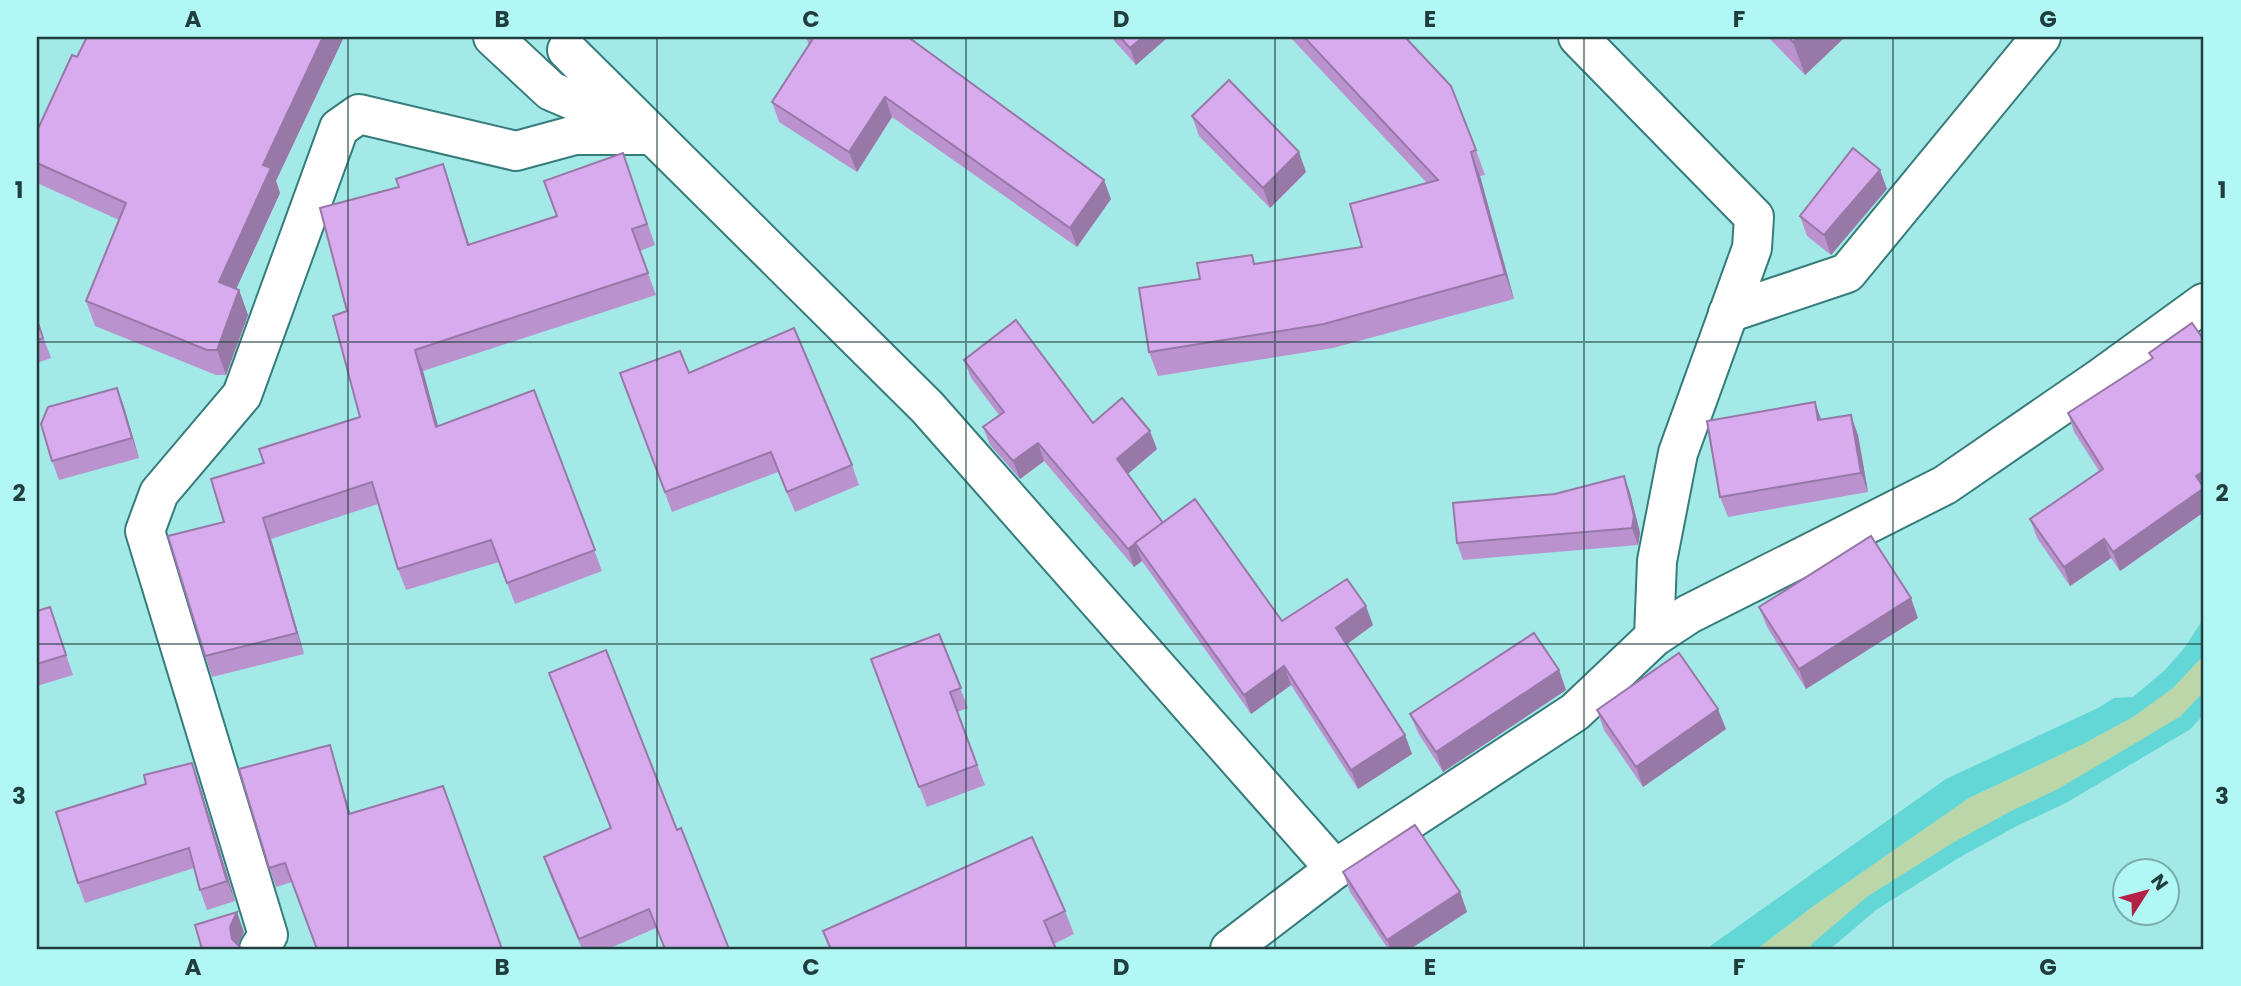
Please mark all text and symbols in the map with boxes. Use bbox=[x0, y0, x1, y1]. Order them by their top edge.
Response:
text: A bbox=[185, 3, 202, 35]
text: B bbox=[494, 3, 510, 35]
text: C bbox=[802, 3, 820, 35]
text: D bbox=[1113, 3, 1129, 35]
text: E bbox=[1424, 3, 1436, 35]
text: F bbox=[1733, 3, 1745, 35]
text: G bbox=[2039, 3, 2057, 35]
text: 1 bbox=[15, 174, 23, 206]
text: 1 bbox=[2218, 174, 2226, 206]
text: 2 bbox=[12, 477, 26, 509]
text: 2 bbox=[2215, 477, 2229, 509]
text: 3 bbox=[12, 780, 26, 812]
text: 3 bbox=[2215, 780, 2229, 812]
north arrow bbox=[2112, 856, 2182, 926]
text: N bbox=[2144, 869, 2174, 896]
text: A bbox=[185, 951, 202, 983]
text: B bbox=[494, 951, 510, 983]
text: C bbox=[802, 951, 820, 983]
text: D bbox=[1113, 951, 1129, 983]
text: E bbox=[1424, 951, 1436, 983]
text: F bbox=[1733, 951, 1745, 983]
text: G bbox=[2039, 951, 2057, 983]

